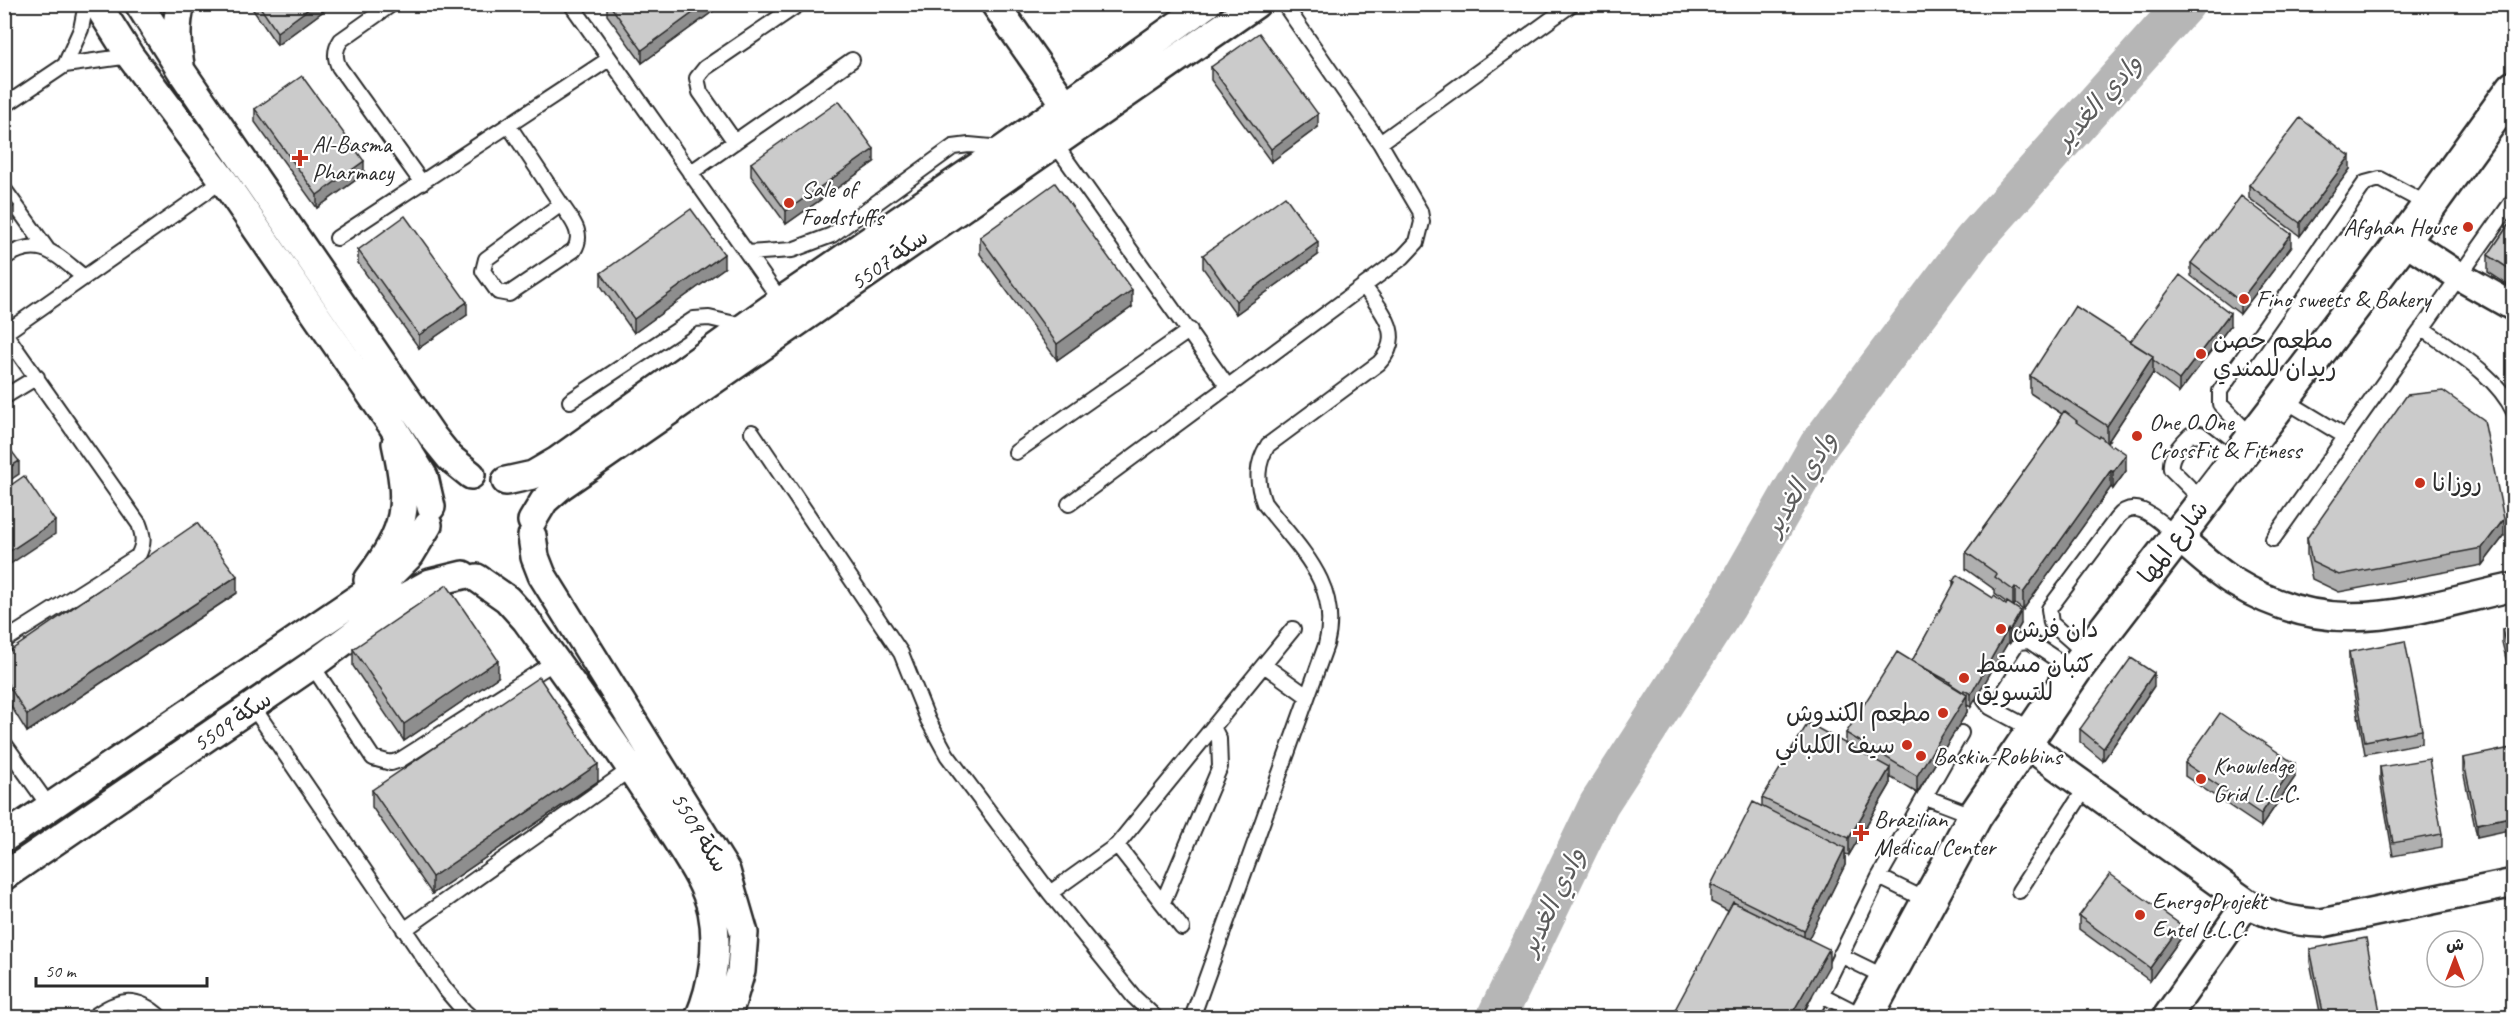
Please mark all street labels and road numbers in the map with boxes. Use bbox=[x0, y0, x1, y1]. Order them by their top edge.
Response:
street label: سكة 5507 bbox=[844, 221, 934, 297]
street label: شارع المها bbox=[2131, 494, 2216, 591]
street label: سكة 5509 bbox=[187, 684, 277, 758]
street label: سكة 5509 bbox=[664, 786, 736, 878]

